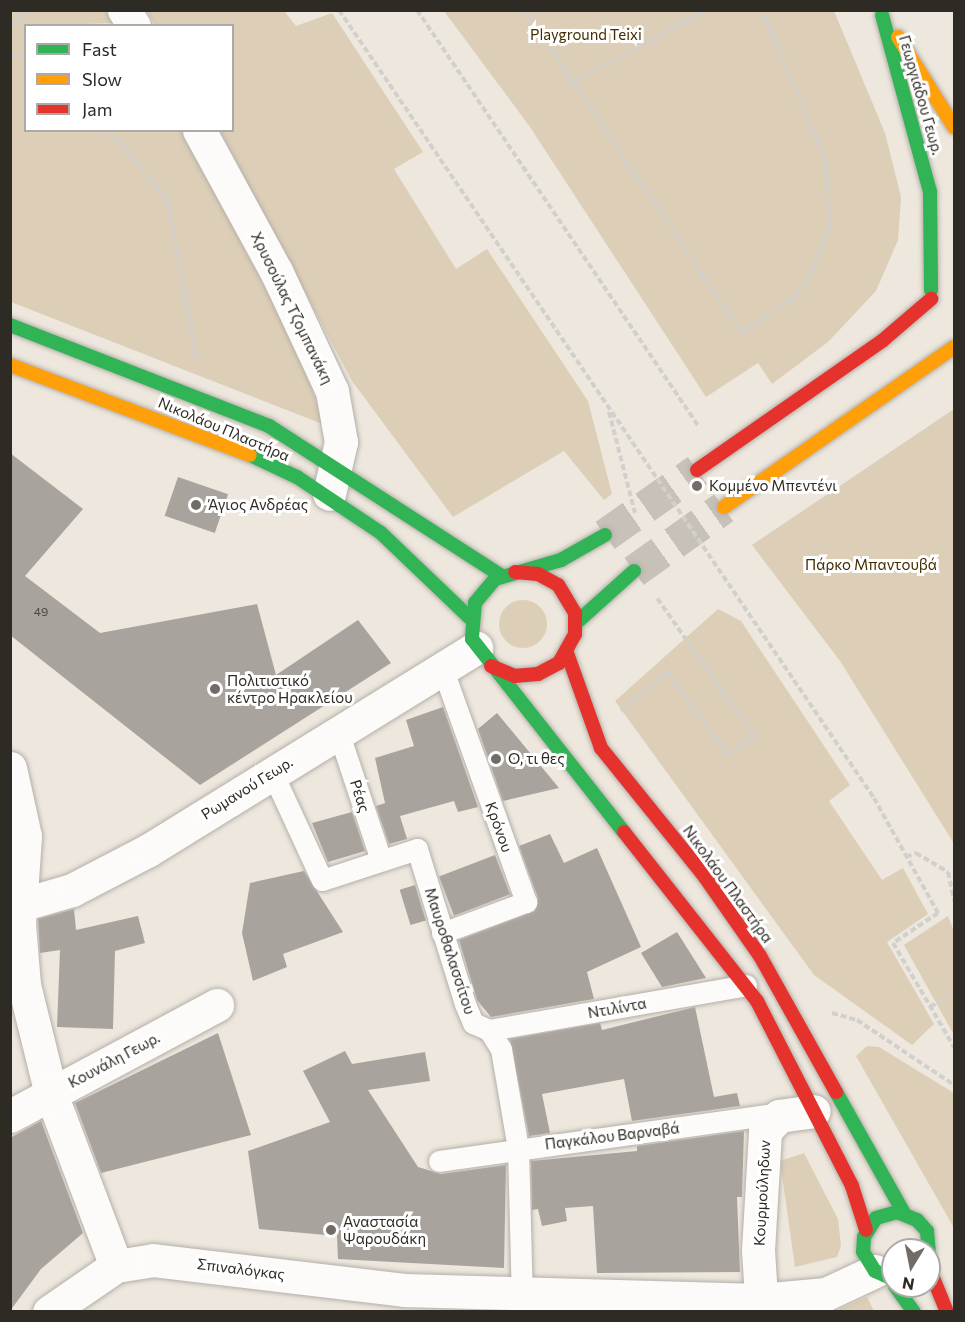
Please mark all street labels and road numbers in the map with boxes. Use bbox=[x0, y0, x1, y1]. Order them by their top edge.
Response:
street label: Γεωργιάδου Γεωρ. bbox=[895, 33, 947, 157]
street label: Χρυσούλας Τζομπανάκη bbox=[247, 229, 337, 387]
street label: Νικολάου Πλαστήρα bbox=[156, 393, 292, 465]
street label: Ρωμανού Γεωρ. bbox=[198, 753, 296, 823]
street label: Ρέας bbox=[346, 777, 374, 815]
street label: Κρόνου bbox=[482, 799, 516, 855]
street label: Νικολάου Πλαστήρα bbox=[679, 822, 777, 946]
street label: Μαυροθαλασσίτου bbox=[421, 885, 479, 1017]
street label: Ντιλίντα bbox=[586, 994, 648, 1022]
street label: Κουνάλη Γεωρ. bbox=[65, 1028, 163, 1092]
street label: Παγκάλου Βαρναβά bbox=[544, 1119, 680, 1153]
street label: Κουρμούληδων bbox=[750, 1140, 774, 1246]
street label: Σπιναλόγκας bbox=[196, 1255, 286, 1283]

